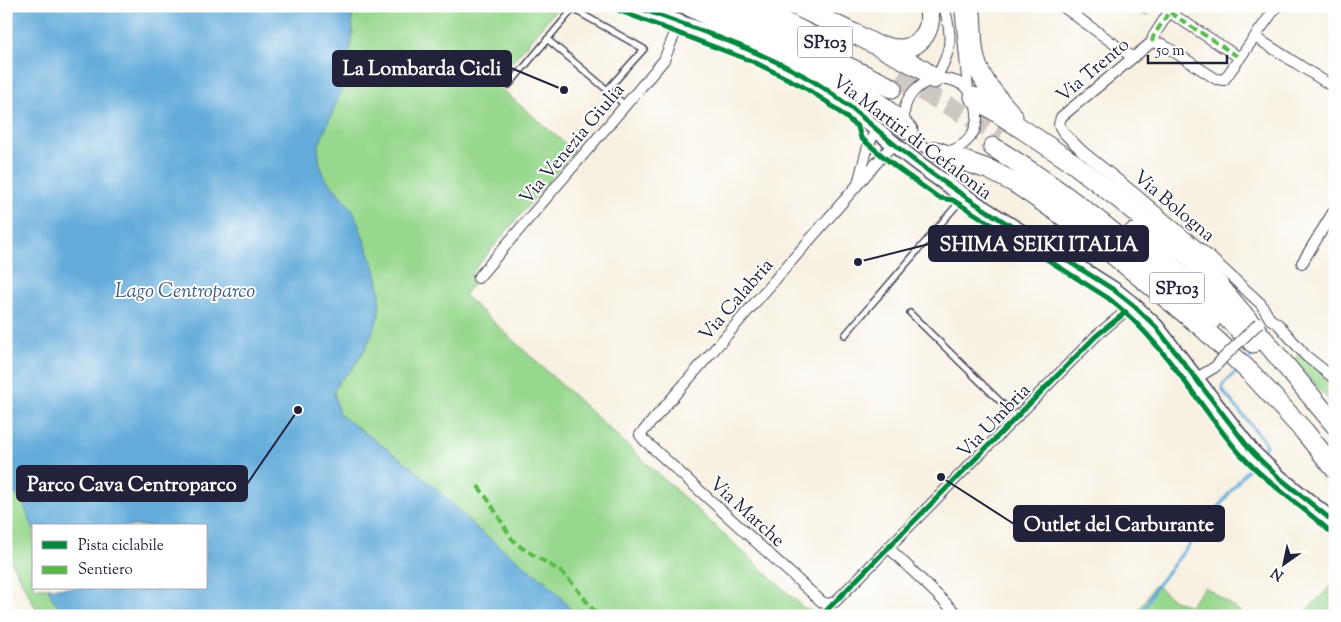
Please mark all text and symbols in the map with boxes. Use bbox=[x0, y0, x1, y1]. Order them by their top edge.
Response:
road number: SP103 bbox=[798, 27, 852, 58]
street label: Via Trento bbox=[1051, 32, 1136, 110]
scale bar bbox=[1148, 32, 1227, 64]
text: 50 m bbox=[1155, 41, 1185, 62]
callout: La Lombarda Cicli bbox=[333, 51, 511, 86]
text: La Lombarda Cicli bbox=[343, 56, 502, 85]
street label: Via Martiri di Cefalonia bbox=[826, 69, 997, 207]
street label: Via Venezia Giulia bbox=[514, 78, 632, 211]
street label: Via Bologna bbox=[1127, 165, 1220, 249]
callout: SHIMA SEIKI ITALIA bbox=[929, 226, 1148, 261]
text: SHIMA SEIKI ITALIA bbox=[940, 232, 1139, 261]
street label: Via Calabria bbox=[693, 253, 781, 348]
road number: SP103 bbox=[1150, 272, 1204, 304]
water label: Lago Centroparco bbox=[115, 278, 255, 307]
street label: Via Umbria bbox=[952, 378, 1038, 465]
callout: Parco Cava Centroparco bbox=[17, 466, 247, 501]
street label: Via Marche bbox=[702, 471, 790, 554]
text: Parco Cava Centroparco bbox=[27, 472, 237, 501]
callout: Outlet del Carburante bbox=[1014, 506, 1224, 541]
text: Outlet del Carburante bbox=[1024, 512, 1214, 541]
legend bbox=[32, 524, 208, 590]
text: Pista ciclabile bbox=[78, 536, 164, 557]
north arrow bbox=[1258, 540, 1308, 590]
text: Sentiero bbox=[78, 560, 133, 581]
text: N bbox=[1268, 562, 1288, 585]

